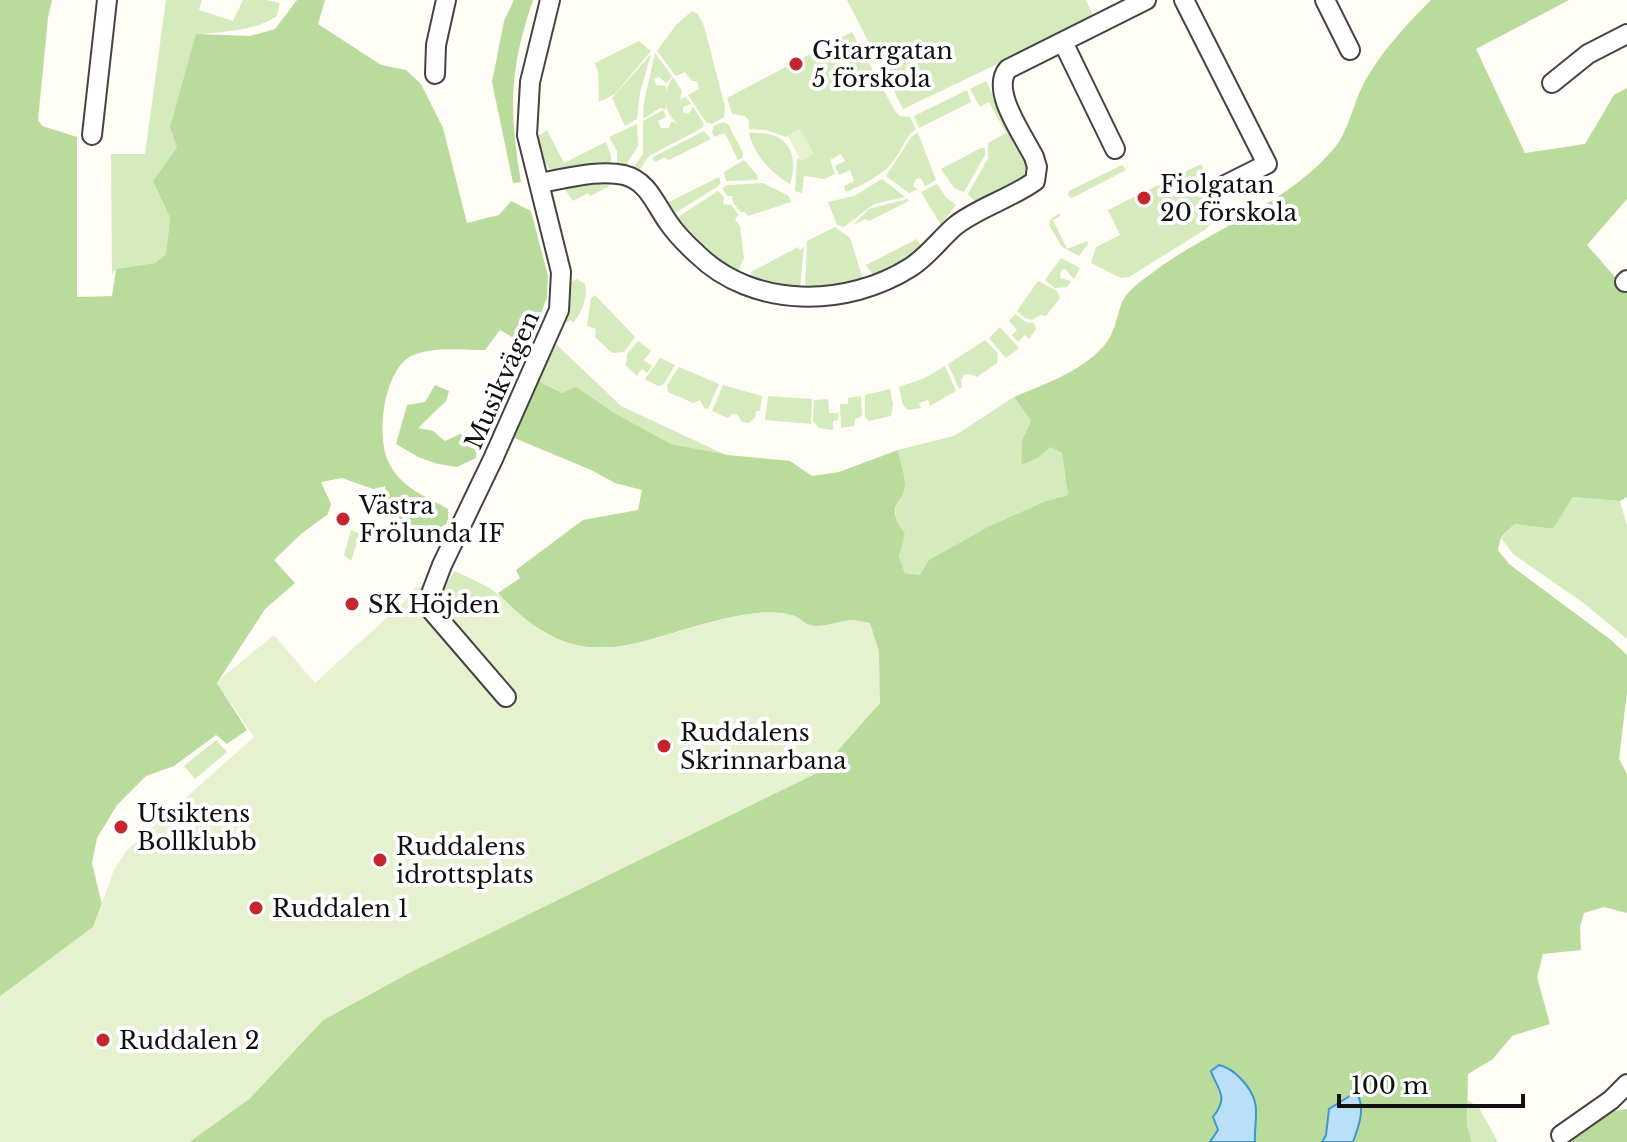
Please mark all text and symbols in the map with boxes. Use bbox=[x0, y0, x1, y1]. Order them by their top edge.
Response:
place label: Gitarrgatan 5 förskola bbox=[812, 36, 953, 93]
marker: Gitarrgatan 5 förskola bbox=[787, 55, 805, 73]
place label: Fiolgatan 20 förskola bbox=[1160, 170, 1298, 227]
marker: Fiolgatan 20 förskola bbox=[1135, 189, 1153, 207]
street label: Musikvägen bbox=[459, 307, 545, 453]
place label: Västra Frölunda IF bbox=[358, 491, 504, 548]
marker: Västra Frölunda IF bbox=[334, 510, 352, 528]
place label: SK Höjden bbox=[368, 590, 500, 619]
marker: SK Höjden bbox=[343, 595, 361, 613]
place label: Ruddalens Skrinnarbana bbox=[680, 718, 847, 775]
marker: Ruddalens Skrinnarbana bbox=[655, 737, 673, 755]
place label: Utsiktens Bollklubb bbox=[137, 799, 257, 856]
marker: Utsiktens Bollklubb bbox=[112, 818, 130, 836]
place label: Ruddalens idrottsplats bbox=[396, 832, 534, 889]
marker: Ruddalens idrottsplats bbox=[371, 851, 389, 869]
place label: Ruddalen 1 bbox=[272, 894, 408, 923]
marker: Ruddalen 1 bbox=[247, 899, 265, 917]
place label: Ruddalen 2 bbox=[119, 1026, 259, 1055]
marker: Ruddalen 2 bbox=[94, 1031, 112, 1049]
scale bar bbox=[1339, 1058, 1523, 1108]
text: 100 m bbox=[1351, 1071, 1429, 1100]

